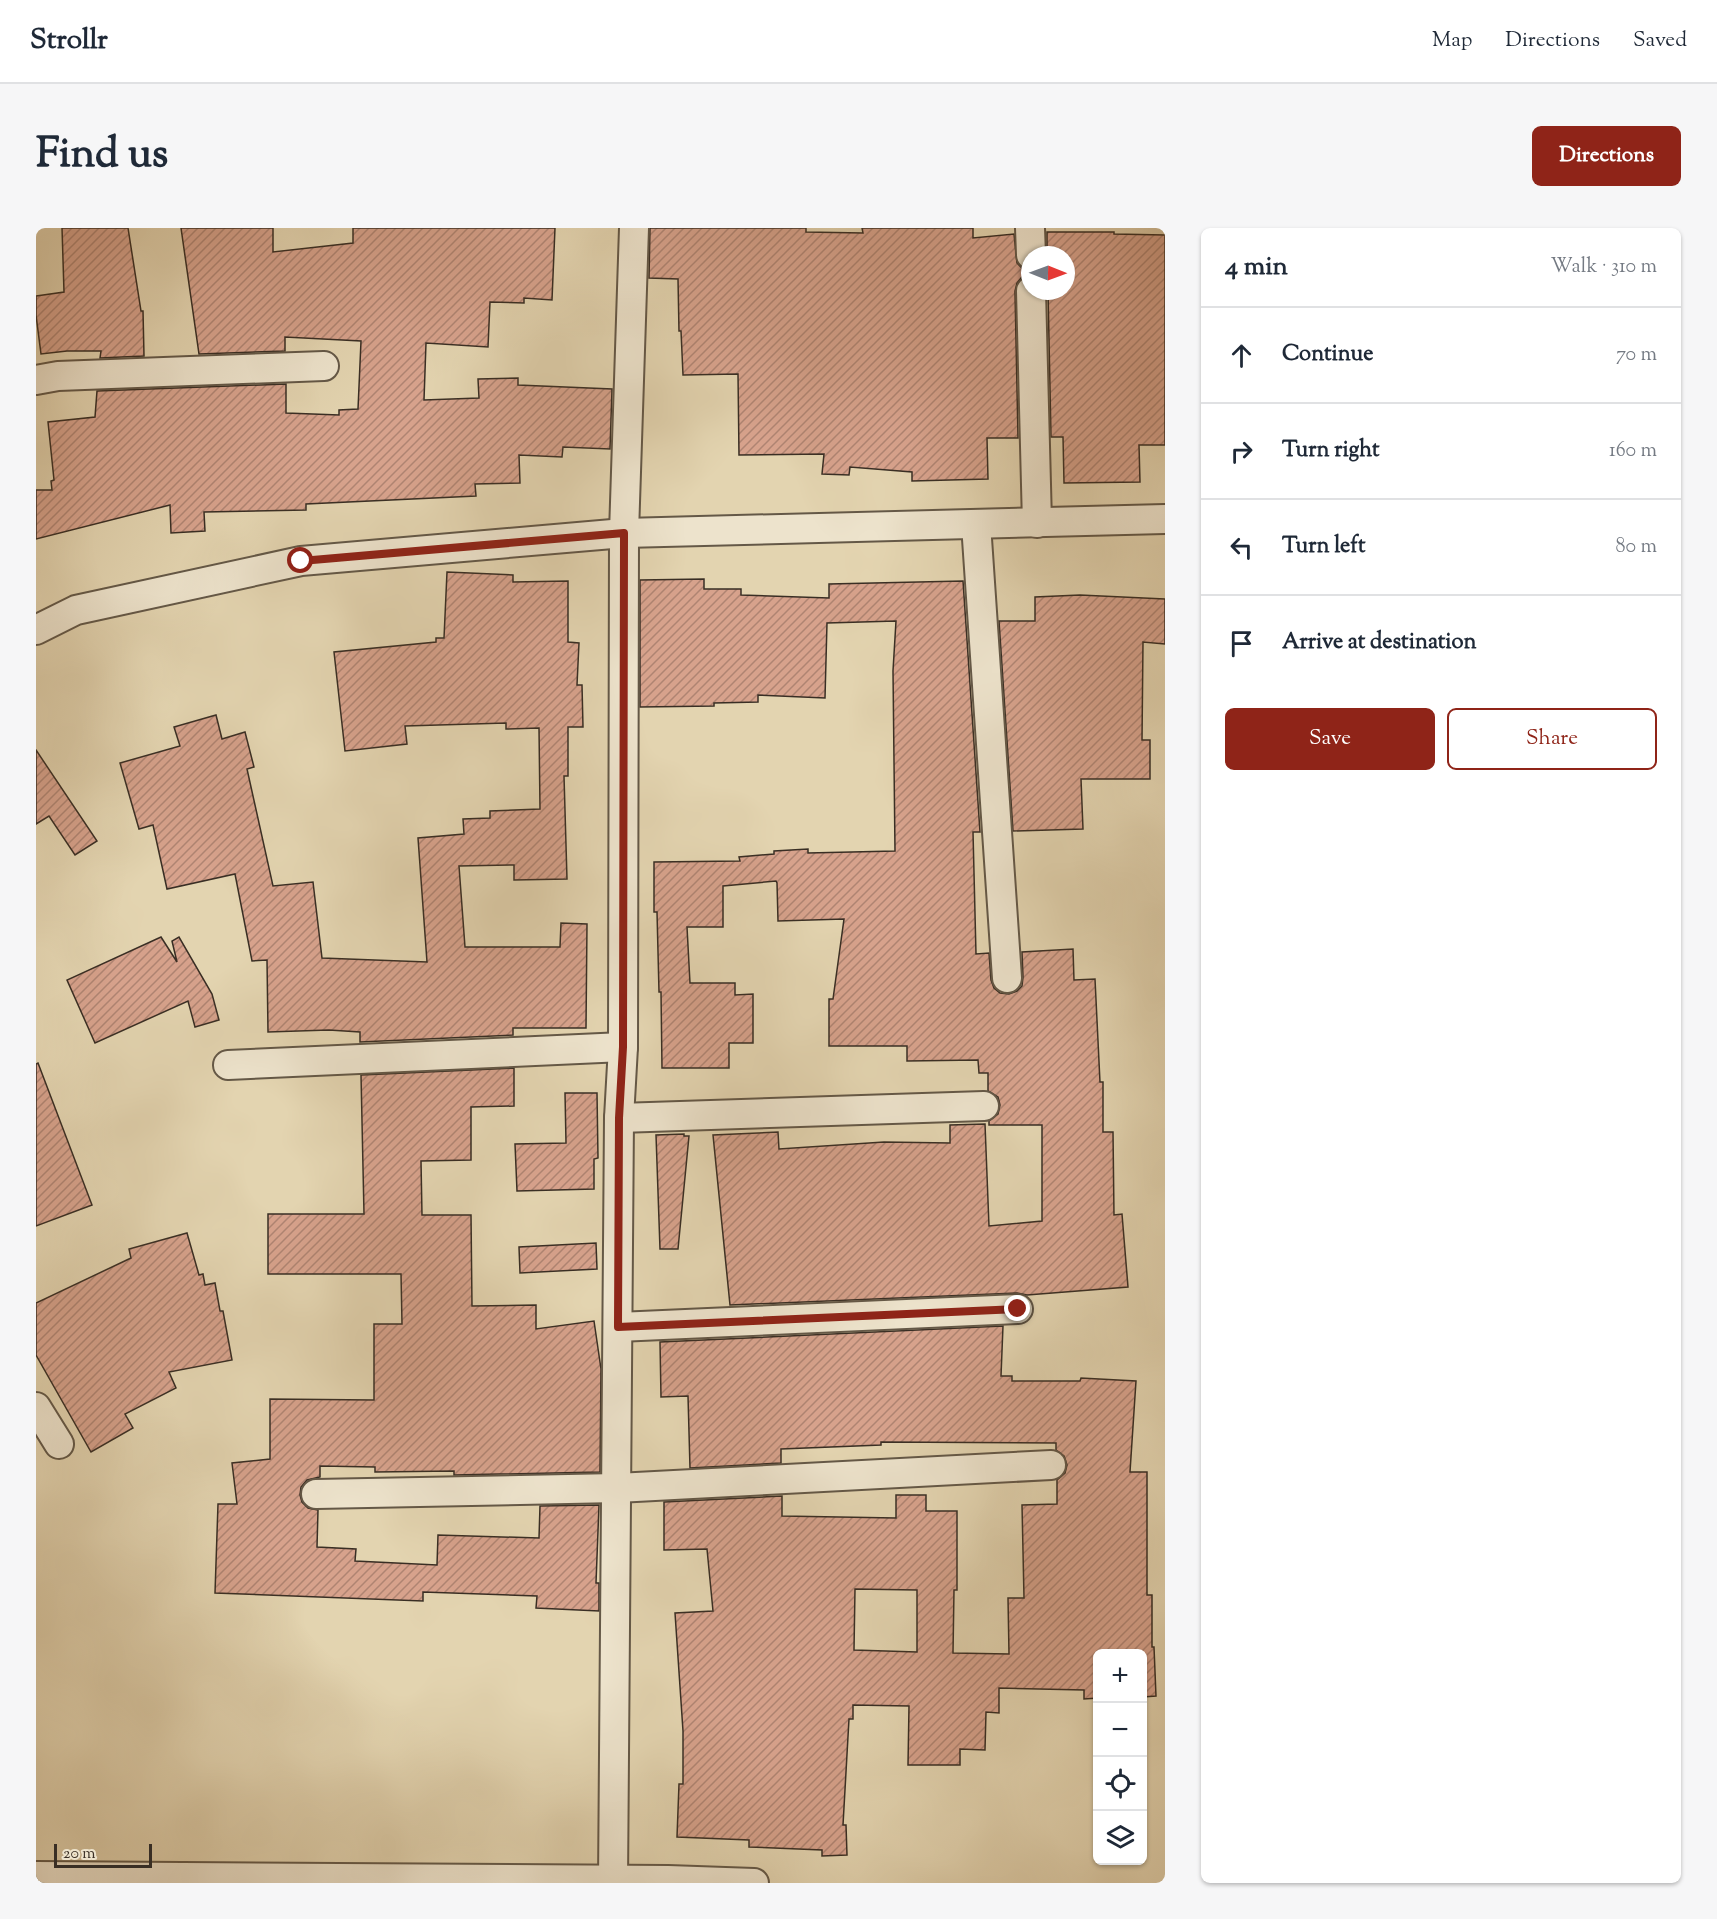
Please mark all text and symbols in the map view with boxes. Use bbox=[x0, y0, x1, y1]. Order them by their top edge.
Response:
text: Strollr bbox=[30, 21, 108, 61]
text: Map bbox=[1432, 26, 1472, 56]
text: Directions bbox=[1505, 26, 1600, 56]
text: Saved bbox=[1633, 26, 1687, 56]
text: Find us bbox=[36, 126, 168, 186]
button: Directions bbox=[1532, 126, 1681, 186]
north arrow bbox=[1021, 246, 1075, 300]
text: 4 min bbox=[1225, 249, 1288, 286]
text: Walk · 310 m bbox=[1550, 253, 1657, 282]
icon: ahead bbox=[1225, 339, 1258, 372]
text: Continue bbox=[1282, 339, 1373, 371]
text: 70 m bbox=[1616, 341, 1657, 370]
icon: right bbox=[1225, 435, 1258, 468]
text: Turn right bbox=[1282, 435, 1379, 467]
text: 160 m bbox=[1609, 437, 1657, 466]
icon: left bbox=[1225, 531, 1258, 564]
text: Turn left bbox=[1282, 531, 1365, 563]
text: 80 m bbox=[1616, 533, 1657, 562]
route start bbox=[287, 547, 313, 573]
icon: arrive bbox=[1225, 627, 1258, 660]
text: Arrive at destination bbox=[1282, 627, 1477, 659]
button: Save bbox=[1225, 708, 1435, 770]
button: Share bbox=[1447, 708, 1657, 770]
route end bbox=[1004, 1295, 1030, 1321]
map controls bbox=[1093, 1649, 1147, 1865]
button: + bbox=[1093, 1649, 1147, 1703]
button: − bbox=[1093, 1703, 1147, 1757]
button: locate bbox=[1093, 1757, 1147, 1811]
button: layers bbox=[1093, 1811, 1147, 1865]
scale bar bbox=[54, 1841, 152, 1868]
text: 20 m bbox=[63, 1843, 96, 1866]

